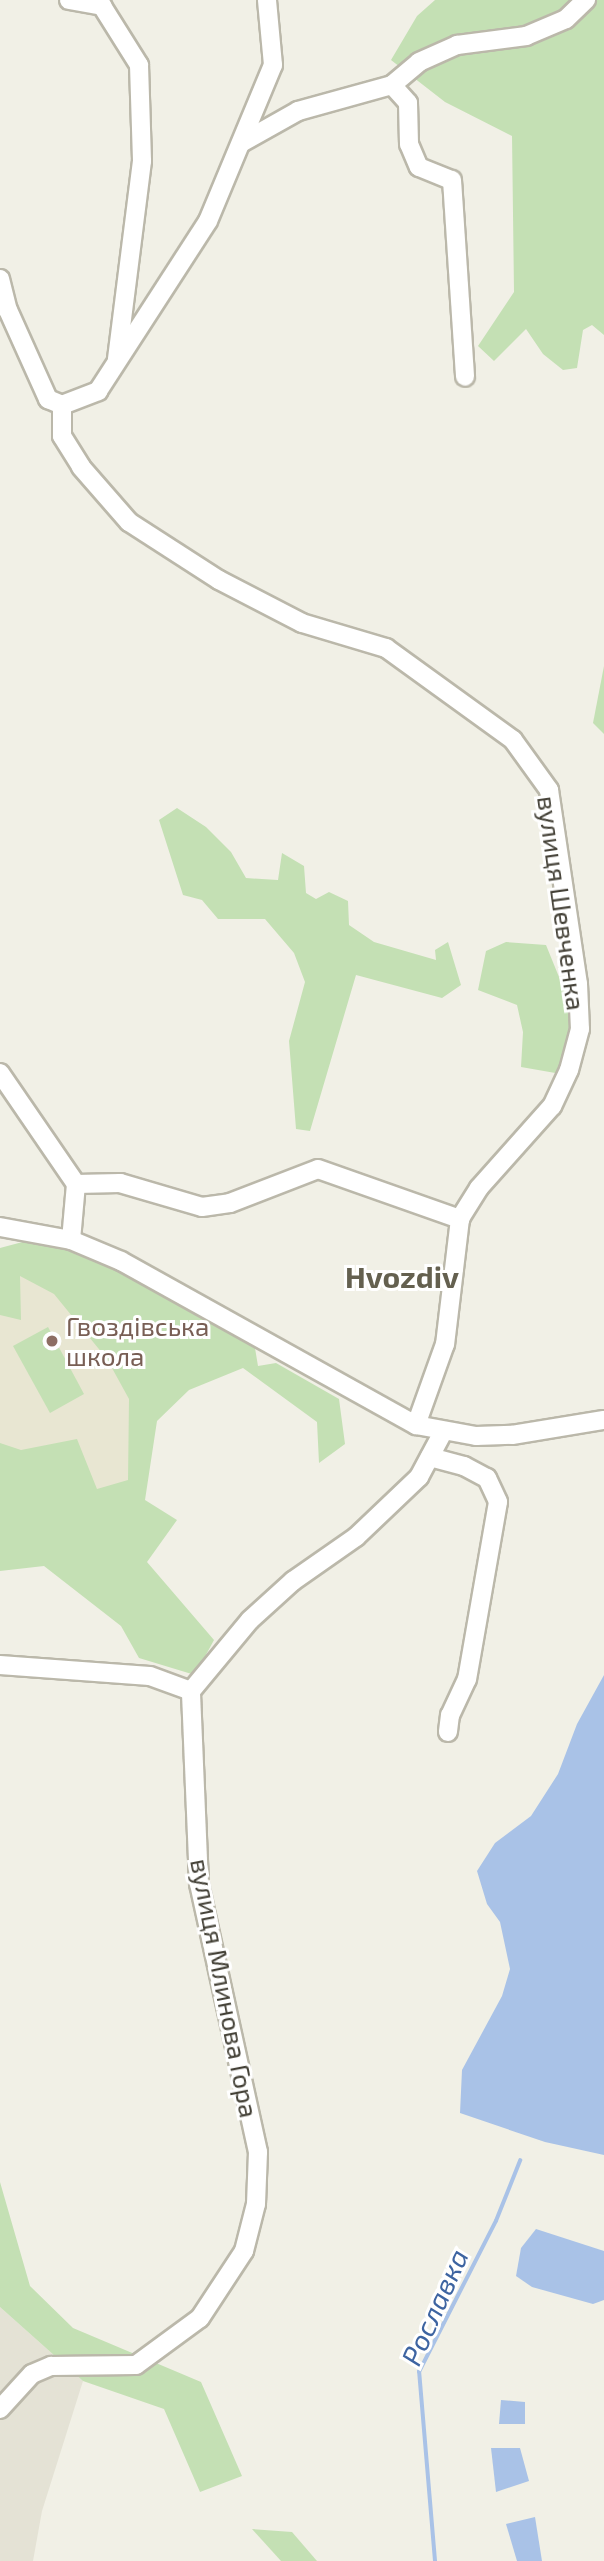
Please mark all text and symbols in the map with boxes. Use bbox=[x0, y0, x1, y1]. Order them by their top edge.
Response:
street label: вулиця Шевченка bbox=[531, 794, 593, 1012]
district label: Hvozdiv bbox=[345, 1258, 459, 1294]
place label: Гвоздівська школа bbox=[66, 1310, 209, 1372]
marker: Гвоздівська школа bbox=[44, 1333, 60, 1349]
street label: вулиця Млинова Гора bbox=[185, 1856, 265, 2120]
water label: Рославка bbox=[393, 2244, 475, 2370]

